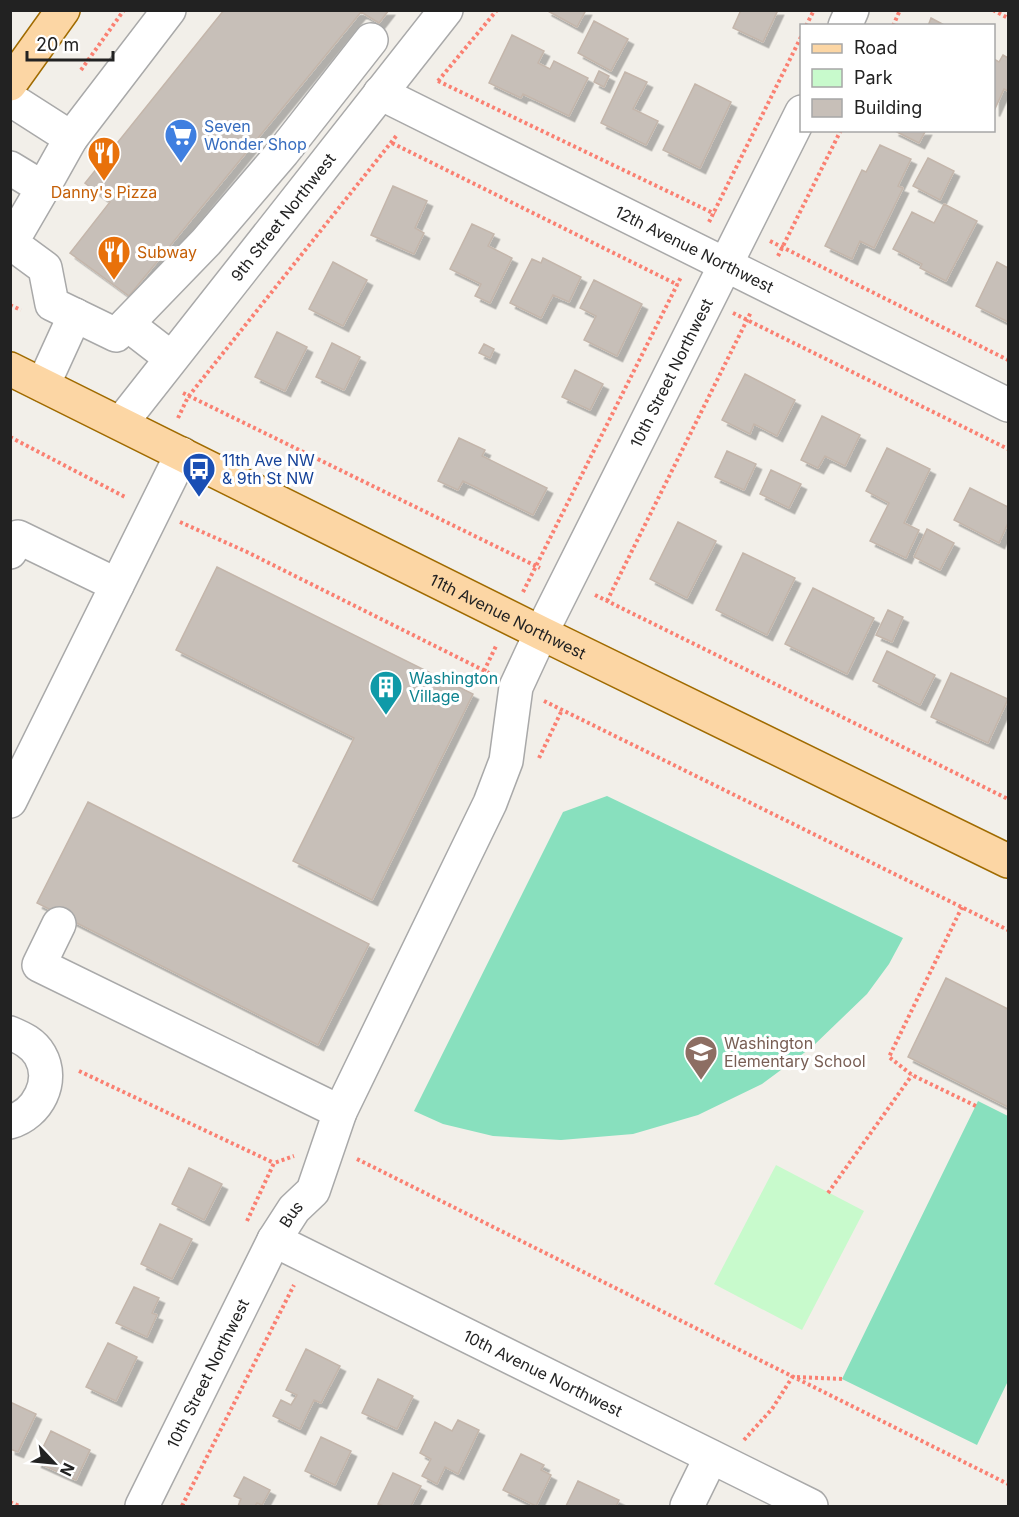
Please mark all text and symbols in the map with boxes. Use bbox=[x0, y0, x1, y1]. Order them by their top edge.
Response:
scale bar bbox=[27, 24, 112, 62]
legend bbox=[800, 24, 995, 132]
text: 20 m bbox=[36, 34, 79, 55]
text: Road bbox=[854, 37, 897, 58]
text: Park bbox=[854, 67, 893, 88]
text: Building bbox=[854, 97, 922, 118]
place label: Seven Wonder Shop bbox=[204, 116, 307, 154]
supermarket icon: Seven Wonder Shop bbox=[163, 117, 199, 164]
restaurant icon: Danny's Pizza bbox=[86, 135, 122, 182]
street label: 9th Street Northwest bbox=[226, 149, 340, 285]
place label: Danny's Pizza bbox=[51, 182, 157, 202]
street label: 12th Avenue Northwest bbox=[612, 201, 777, 297]
restaurant icon: Subway bbox=[96, 234, 132, 281]
place label: Subway bbox=[137, 242, 197, 262]
street label: 10th Street Northwest bbox=[626, 295, 717, 451]
place label: 11th Ave NW & 9th St NW bbox=[222, 450, 315, 488]
bus stop icon: 11th Ave NW & 9th St NW bbox=[181, 451, 217, 498]
street label: 11th Avenue Northwest bbox=[427, 569, 589, 663]
place label: Washington Village bbox=[409, 668, 498, 706]
building icon: Washington Village bbox=[368, 669, 404, 716]
place label: Washington Elementary School bbox=[724, 1033, 866, 1071]
school or university icon: Washington Elementary School bbox=[683, 1034, 719, 1081]
street label: Bus bbox=[275, 1196, 307, 1231]
street label: 10th Street Northwest bbox=[162, 1295, 253, 1451]
street label: 10th Avenue Northwest bbox=[460, 1325, 626, 1421]
north arrow bbox=[24, 1433, 84, 1493]
text: N bbox=[56, 1460, 79, 1479]

